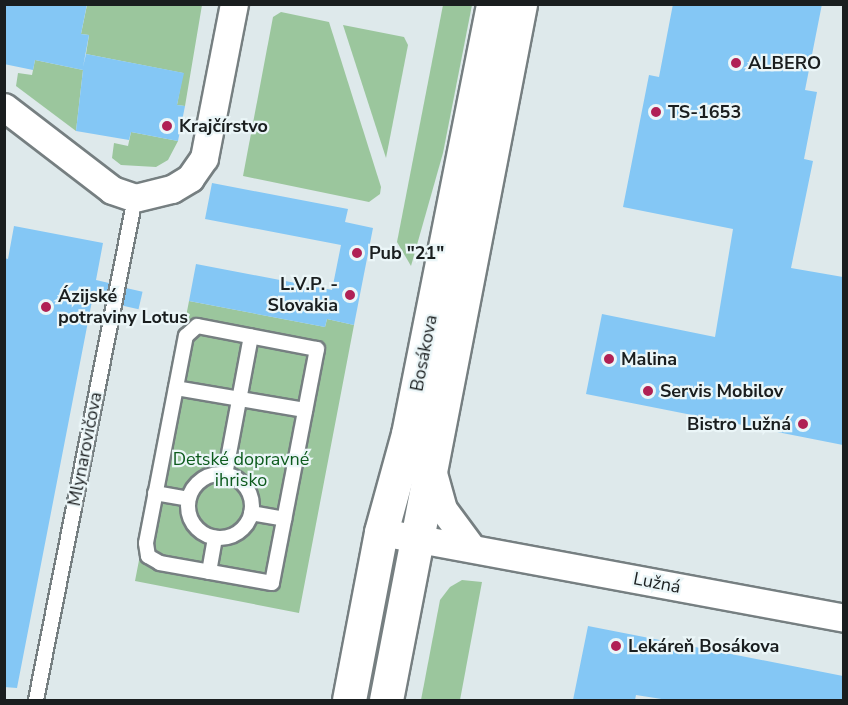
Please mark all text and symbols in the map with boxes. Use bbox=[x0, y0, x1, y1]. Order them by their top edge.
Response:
place label: ALBERO bbox=[748, 52, 821, 74]
marker: ALBERO bbox=[729, 56, 743, 70]
place label: TS-1653 bbox=[668, 101, 741, 123]
marker: TS-1653 bbox=[649, 105, 663, 119]
place label: Krajčírstvo bbox=[179, 115, 268, 137]
marker: Krajčírstvo bbox=[160, 119, 174, 133]
place label: Pub "21" bbox=[369, 242, 444, 264]
marker: Pub "21" bbox=[350, 246, 364, 260]
place label: L.V.P. - Slovakia bbox=[268, 274, 338, 316]
place label: Ázijské potraviny Lotus bbox=[58, 286, 188, 328]
marker: L.V.P. - Slovakia bbox=[343, 288, 357, 302]
marker: Ázijské potraviny Lotus bbox=[39, 300, 53, 314]
street label: Bosákova bbox=[406, 313, 442, 393]
place label: Malina bbox=[621, 348, 677, 370]
marker: Malina bbox=[602, 352, 616, 366]
place label: Servis Mobilov bbox=[660, 380, 783, 402]
marker: Servis Mobilov bbox=[641, 384, 655, 398]
street label: Mlynarovičova bbox=[63, 390, 107, 508]
place label: Bistro Lužná bbox=[687, 413, 791, 435]
marker: Bistro Lužná bbox=[796, 417, 810, 431]
park label: Detské dopravné ihrisko bbox=[173, 449, 309, 492]
street label: Lužná bbox=[631, 568, 683, 598]
place label: Lekáreň Bosákova bbox=[628, 635, 779, 657]
marker: Lekáreň Bosákova bbox=[609, 639, 623, 653]

